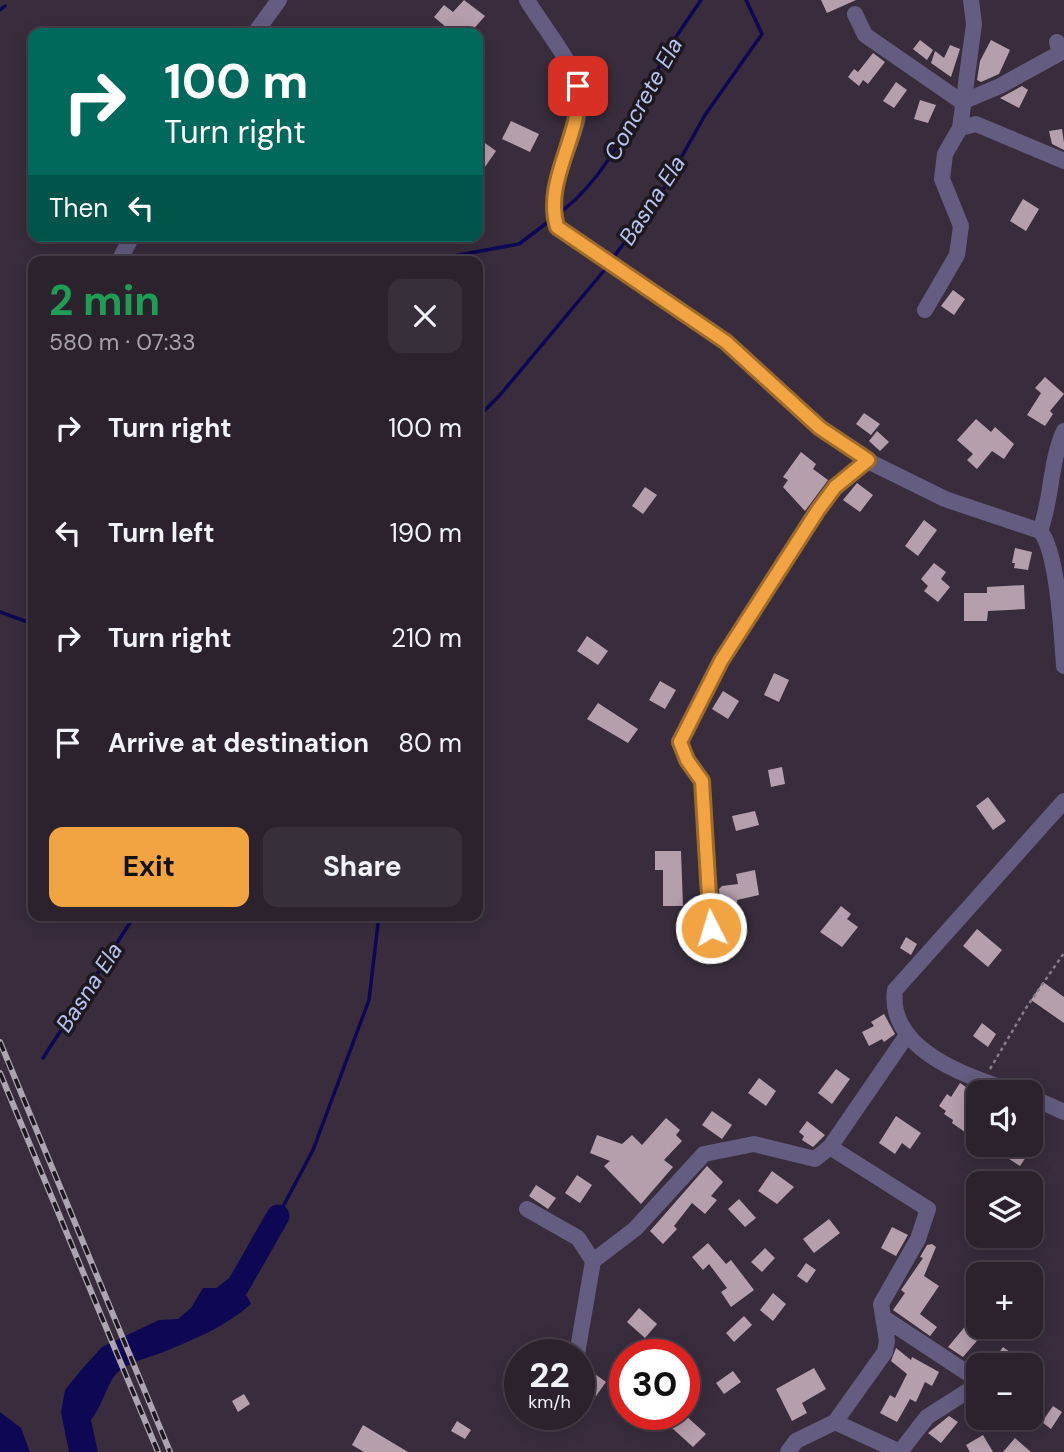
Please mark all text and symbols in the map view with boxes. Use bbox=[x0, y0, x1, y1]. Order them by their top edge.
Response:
water label: Concrete Ela bbox=[597, 32, 689, 166]
text: 100 m bbox=[164, 49, 308, 113]
icon: right bbox=[49, 56, 140, 147]
pin bbox=[548, 56, 608, 116]
icon: arrive bbox=[559, 67, 597, 105]
text: Turn right bbox=[164, 111, 306, 153]
water label: Basna Ela bbox=[612, 149, 692, 251]
icon: left bbox=[122, 189, 160, 227]
text: Then bbox=[49, 191, 108, 225]
text: 2 min bbox=[49, 273, 160, 328]
button: close bbox=[388, 279, 462, 353]
text: 580 m · 07:33 bbox=[49, 327, 196, 357]
icon: right bbox=[49, 409, 87, 447]
text: Turn right bbox=[108, 411, 232, 445]
text: 100 m bbox=[388, 411, 462, 445]
icon: left bbox=[49, 514, 87, 552]
text: Turn left bbox=[108, 516, 215, 550]
text: 190 m bbox=[390, 516, 462, 550]
icon: right bbox=[49, 619, 87, 657]
text: Turn right bbox=[108, 621, 232, 655]
text: 210 m bbox=[391, 621, 462, 655]
icon: arrive bbox=[49, 724, 87, 762]
text: Arrive at destination bbox=[108, 726, 369, 760]
text: 80 m bbox=[398, 726, 462, 760]
button: Exit bbox=[49, 827, 249, 907]
button: Share bbox=[263, 827, 462, 907]
position arrow bbox=[674, 891, 748, 965]
water label: Basna Ela bbox=[49, 936, 129, 1038]
map controls bbox=[966, 1080, 1043, 1430]
button: sound bbox=[966, 1080, 1043, 1157]
button: layers bbox=[966, 1171, 1043, 1248]
button: + bbox=[966, 1262, 1043, 1339]
speed limit sign: 30 bbox=[609, 1339, 700, 1430]
text: 22 bbox=[529, 1352, 570, 1398]
button: − bbox=[966, 1353, 1043, 1430]
text: km/h bbox=[528, 1390, 571, 1414]

